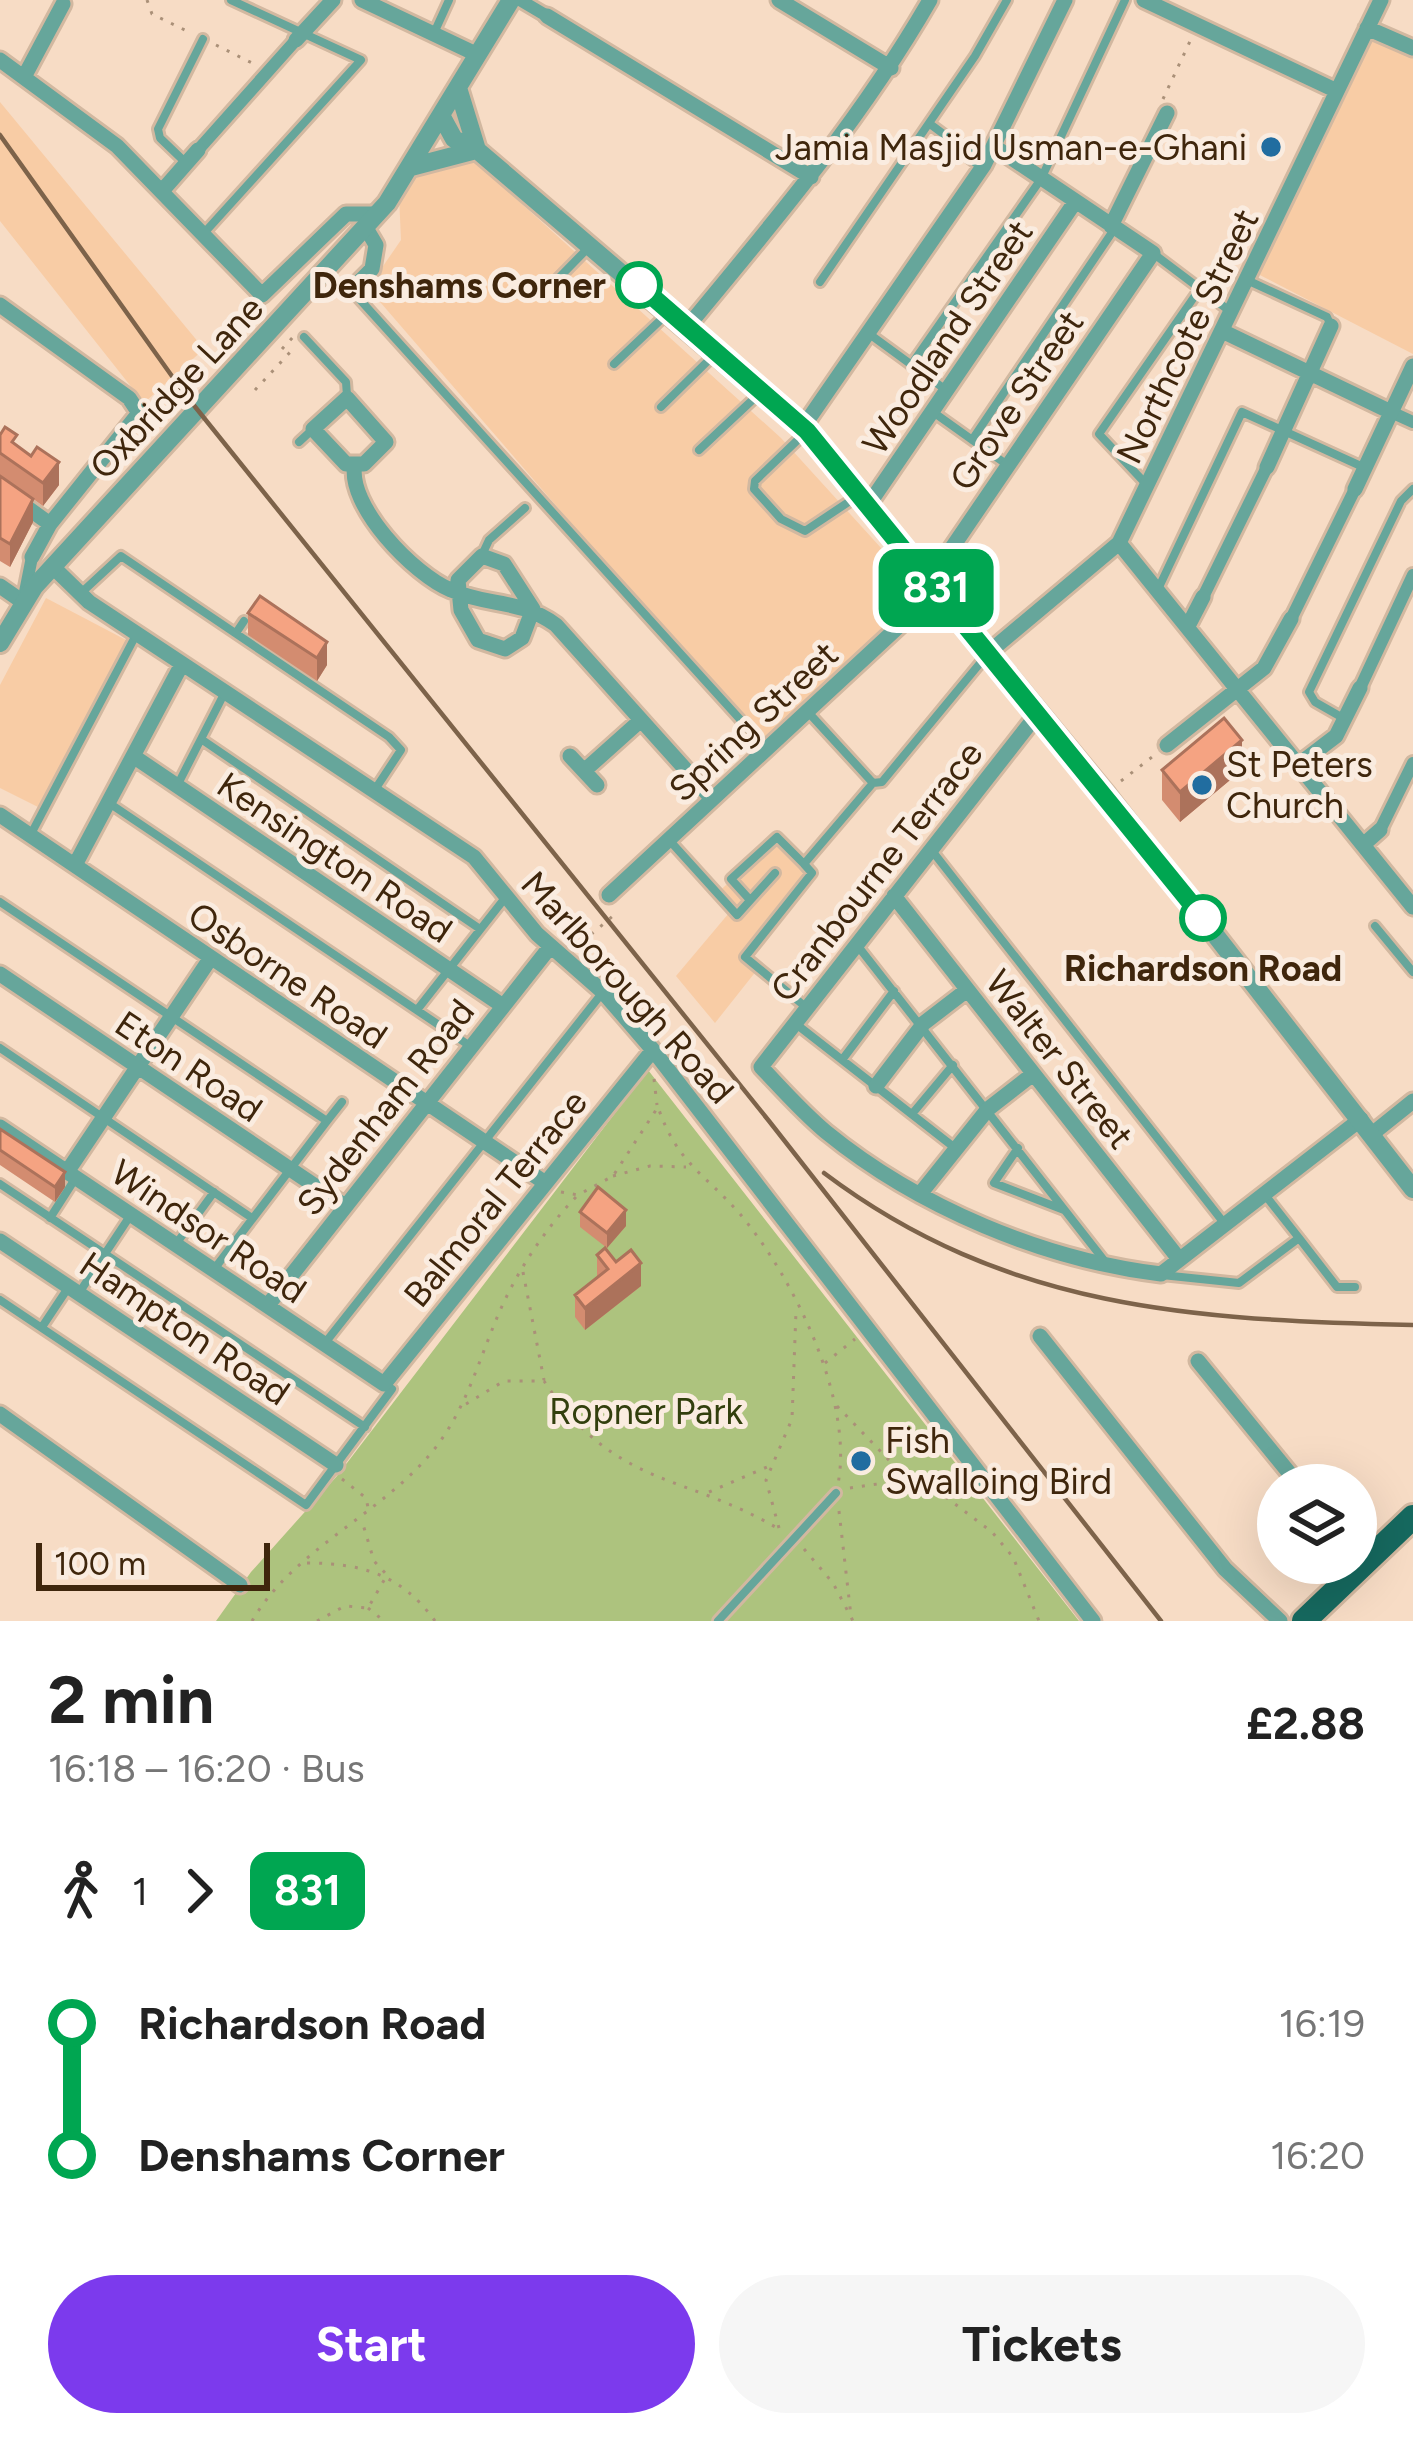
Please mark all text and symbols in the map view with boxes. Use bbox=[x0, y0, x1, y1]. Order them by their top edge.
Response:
place label: Jamia Masjid Usman-e-Ghani bbox=[775, 126, 1247, 169]
marker: Jamia Masjid Usman-e-Ghani bbox=[1258, 134, 1284, 160]
street label: Northcote Street bbox=[1107, 202, 1268, 471]
street label: Woodland Street bbox=[853, 212, 1042, 463]
marker: Denshams Corner bbox=[617, 263, 661, 307]
place label: Denshams Corner bbox=[312, 264, 606, 307]
street label: Oxbridge Lane bbox=[81, 287, 272, 488]
street label: Grove Street bbox=[941, 302, 1092, 498]
line badge: 831 bbox=[867, 549, 1005, 627]
text: 831 bbox=[903, 562, 969, 613]
street label: Spring Street bbox=[660, 632, 847, 810]
street label: Cranbourne Terrace bbox=[761, 733, 991, 1010]
place label: St Peters Church bbox=[1226, 743, 1373, 827]
street label: Kensington Road bbox=[209, 763, 460, 952]
marker: St Peters Church bbox=[1189, 772, 1215, 798]
street label: Marlborough Road bbox=[512, 863, 743, 1112]
street label: Osborne Road bbox=[180, 893, 395, 1058]
marker: Richardson Road bbox=[1181, 896, 1225, 940]
place label: Richardson Road bbox=[1064, 947, 1342, 990]
street label: Walter Street bbox=[977, 962, 1143, 1157]
street label: Sydenham Road bbox=[288, 991, 483, 1224]
street label: Eton Road bbox=[107, 1002, 270, 1131]
street label: Balmoral Terrace bbox=[395, 1081, 596, 1315]
street label: Windsor Road bbox=[103, 1150, 314, 1312]
street label: Hampton Road bbox=[72, 1242, 298, 1414]
park label: Ropner Park bbox=[549, 1390, 744, 1433]
place label: Fish Swalloing Bird bbox=[885, 1419, 1112, 1503]
marker: Fish Swalloing Bird bbox=[848, 1448, 874, 1474]
map controls bbox=[1257, 1464, 1377, 1584]
button: layers bbox=[1257, 1464, 1377, 1584]
scale bar bbox=[36, 1537, 270, 1590]
text: 100 m bbox=[54, 1544, 146, 1583]
text: 2 min bbox=[48, 1660, 214, 1740]
text: £2.88 bbox=[1246, 1696, 1365, 1750]
text: 16:18 – 16:20 · Bus bbox=[48, 1745, 365, 1792]
icon: walk bbox=[48, 1858, 114, 1924]
icon: forward bbox=[166, 1858, 232, 1924]
text: 831 bbox=[274, 1865, 341, 1916]
text: 1 bbox=[132, 1868, 148, 1915]
text: Richardson Road bbox=[138, 1996, 486, 2050]
text: 16:19 bbox=[1279, 2000, 1365, 2047]
text: Denshams Corner bbox=[138, 2128, 505, 2182]
text: 16:20 bbox=[1270, 2132, 1365, 2179]
button: Start bbox=[48, 2275, 695, 2413]
button: Tickets bbox=[719, 2275, 1365, 2413]

